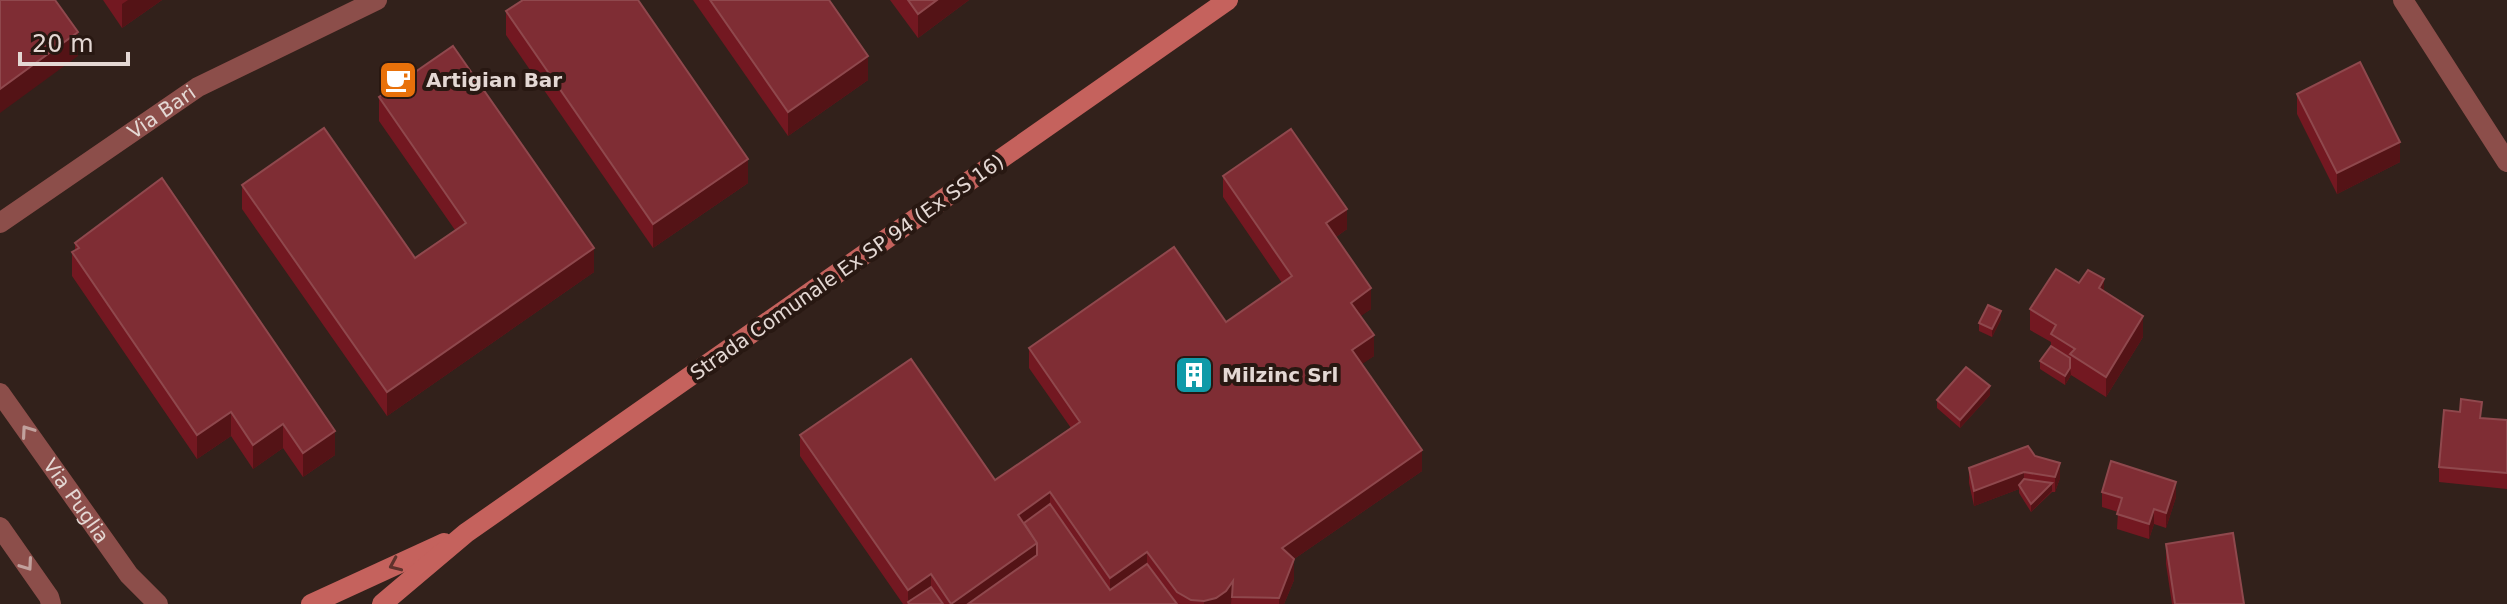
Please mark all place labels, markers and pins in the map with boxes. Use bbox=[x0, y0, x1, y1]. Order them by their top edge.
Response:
cafe icon: Artigian Bar bbox=[377, 59, 419, 101]
place label: Artigian Bar bbox=[426, 68, 562, 92]
building icon: Milzinc Srl bbox=[1173, 354, 1215, 396]
place label: Milzinc Srl bbox=[1222, 363, 1338, 387]

